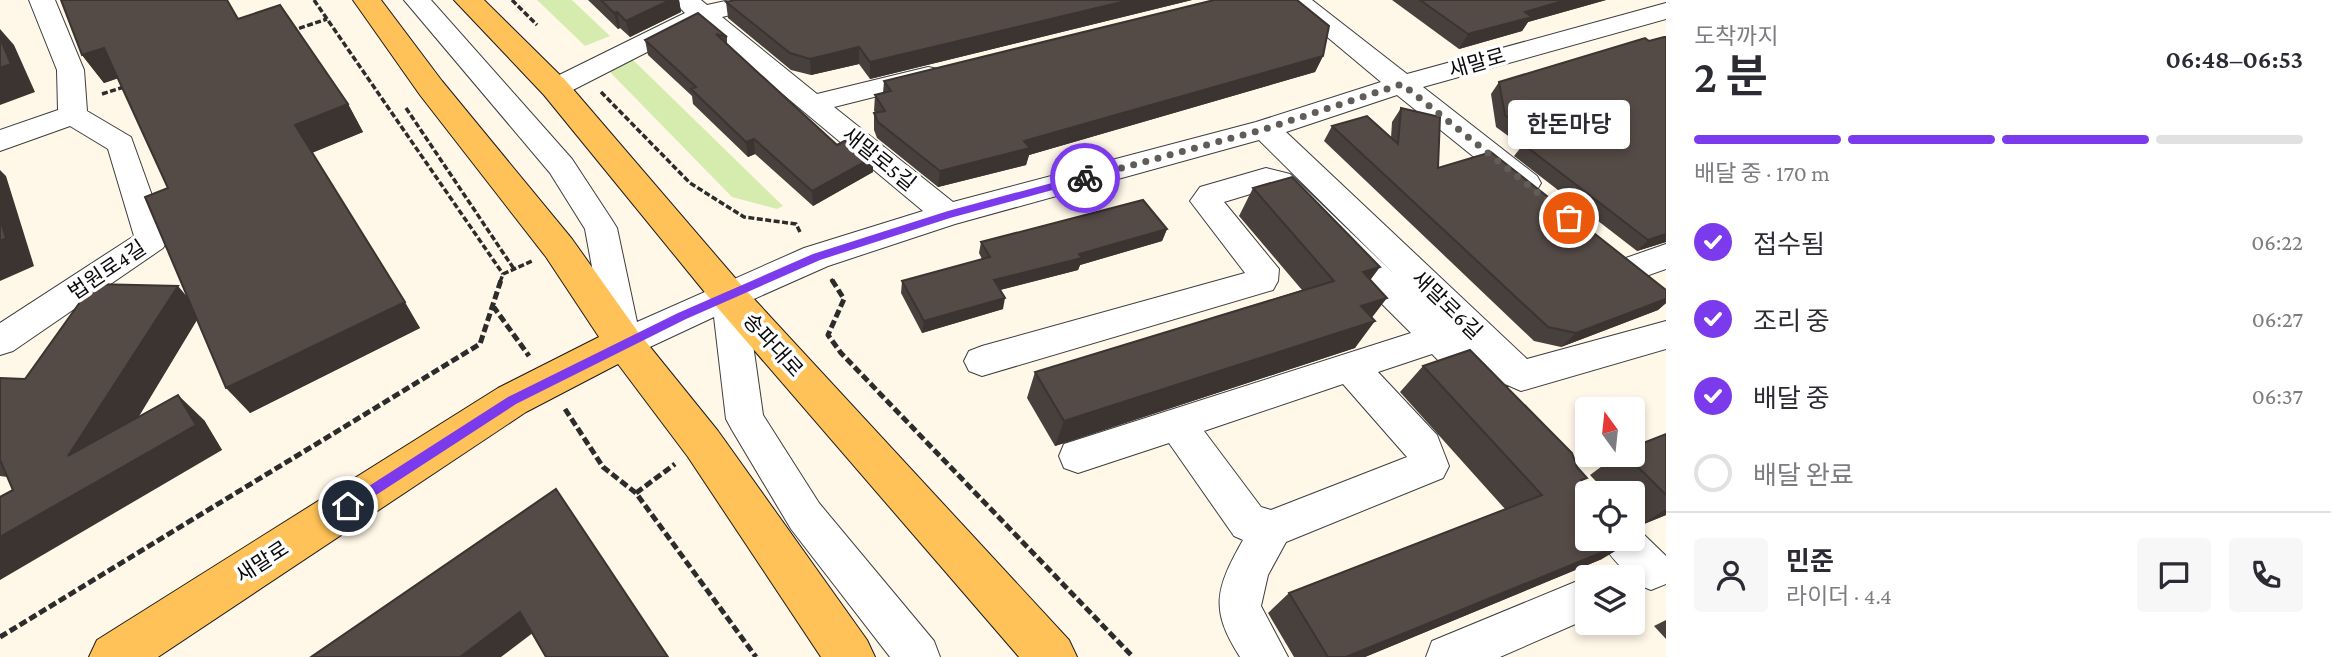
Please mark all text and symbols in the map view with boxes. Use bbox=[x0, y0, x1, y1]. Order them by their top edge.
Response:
text: 도착까지 bbox=[1694, 23, 1779, 49]
street label: 새말로 bbox=[1446, 43, 1508, 83]
text: 06:48–06:53 bbox=[2165, 45, 2303, 74]
text: 2 분 bbox=[1694, 51, 1768, 102]
callout: 한돈마당 bbox=[1508, 99, 1630, 148]
text: 한돈마당 bbox=[1527, 111, 1611, 137]
street label: 새말로5길 bbox=[838, 122, 920, 196]
courier bbox=[1050, 143, 1120, 213]
icon: bike bbox=[1066, 159, 1104, 197]
text: 배달 중 · 170 m bbox=[1694, 160, 1830, 186]
pin bbox=[1539, 188, 1599, 248]
icon: bag bbox=[1550, 199, 1588, 237]
icon: check bbox=[1694, 223, 1732, 261]
text: 06:22 bbox=[2251, 229, 2303, 255]
text: 접수됨 bbox=[1753, 230, 1825, 259]
street label: 법원로4길 bbox=[64, 235, 150, 305]
street label: 새말로6길 bbox=[1407, 266, 1487, 344]
icon: check bbox=[1694, 300, 1732, 338]
text: 06:27 bbox=[2252, 306, 2303, 332]
text: 조리 중 bbox=[1753, 307, 1830, 336]
street label: 송파대로 bbox=[738, 308, 808, 382]
icon: check bbox=[1694, 377, 1732, 415]
text: 06:37 bbox=[2252, 383, 2303, 409]
text: 배달 중 bbox=[1753, 384, 1830, 413]
north arrow bbox=[1575, 397, 1645, 467]
map controls bbox=[1575, 397, 1645, 635]
text: 배달 완료 bbox=[1753, 461, 1854, 490]
pin bbox=[318, 476, 378, 536]
button: locate bbox=[1575, 481, 1645, 551]
icon: home bbox=[329, 487, 367, 525]
street label: 새말로 bbox=[231, 536, 293, 588]
button: person bbox=[1694, 538, 1768, 612]
button: chat bbox=[2137, 538, 2211, 612]
button: phone bbox=[2229, 538, 2303, 612]
text: 민준 bbox=[1786, 547, 1834, 576]
button: layers bbox=[1575, 565, 1645, 635]
text: 라이더 · 4.4 bbox=[1786, 583, 1892, 609]

